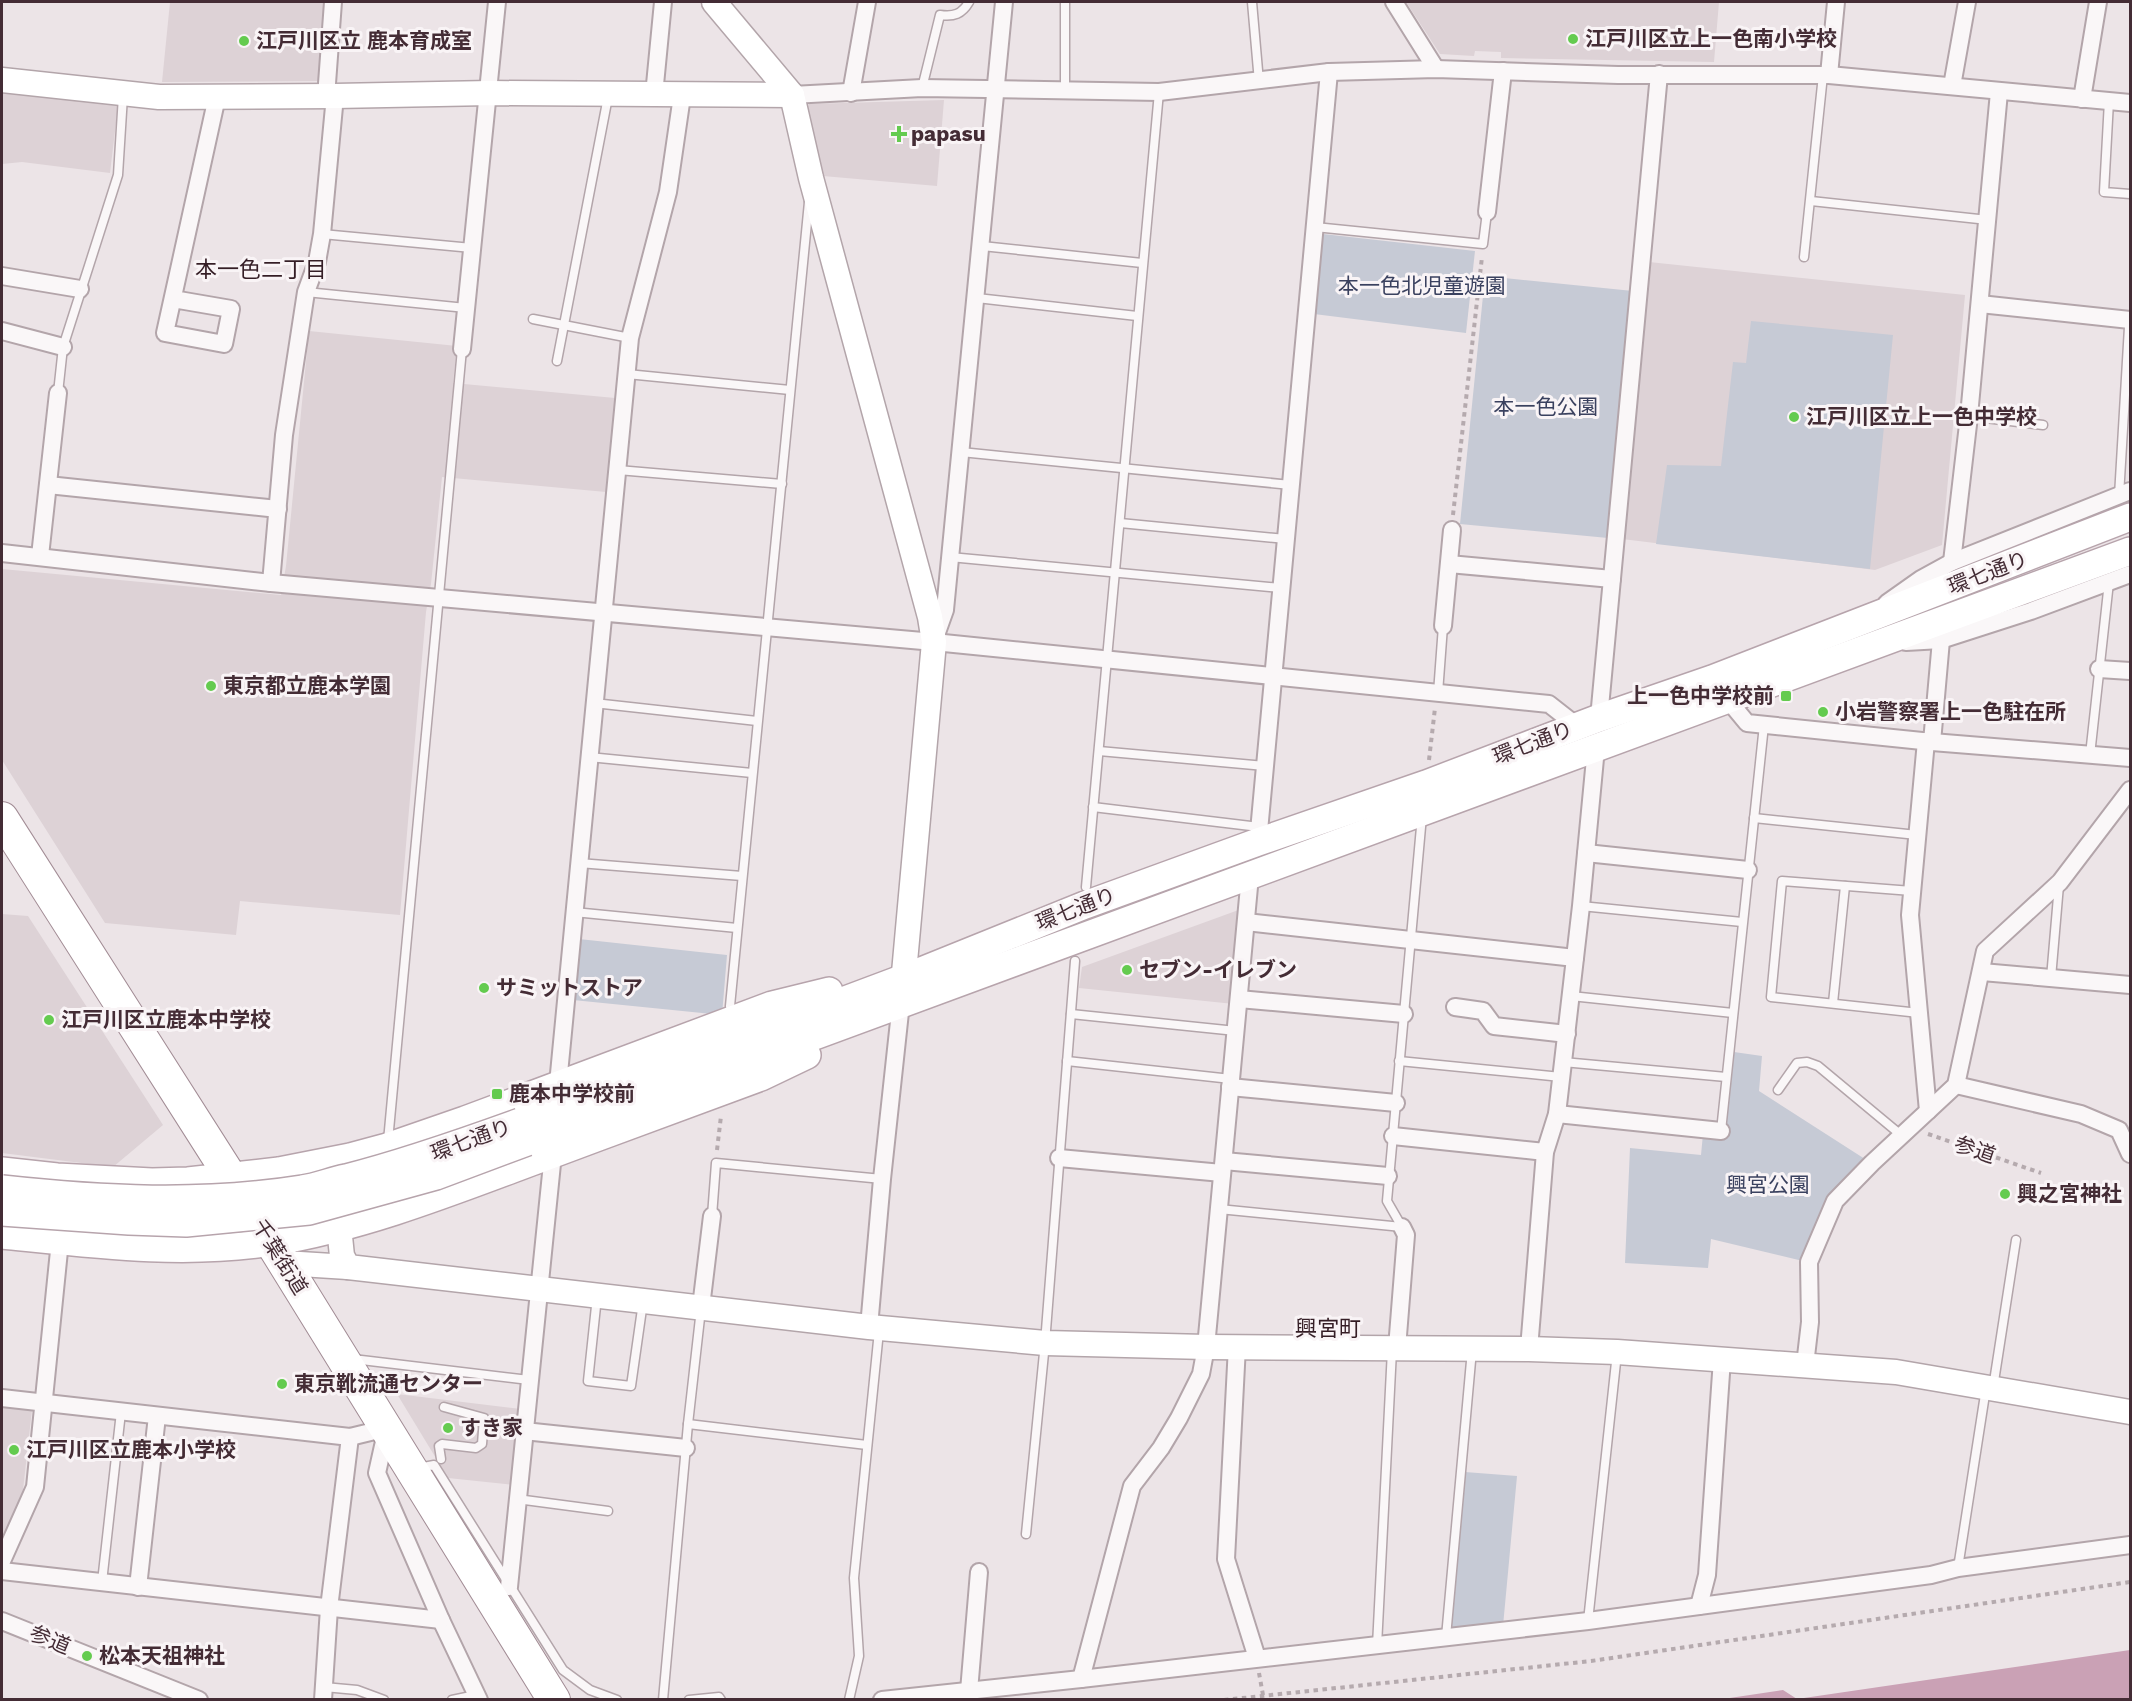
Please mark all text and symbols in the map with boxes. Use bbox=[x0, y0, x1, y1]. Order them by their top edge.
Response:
place label: 江戸川区立上一色南小学校 bbox=[1585, 26, 1837, 51]
place label: 江戸川区立 鹿本育成室 bbox=[256, 28, 472, 53]
marker: 江戸川区立上一色南小学校 bbox=[1566, 32, 1580, 46]
marker: 江戸川区立 鹿本育成室 bbox=[237, 34, 251, 48]
place label: papasu bbox=[911, 121, 986, 146]
marker: papasu bbox=[892, 127, 906, 141]
district label: 本一色二丁目 bbox=[195, 257, 327, 282]
park label: 本一色北児童遊園 bbox=[1338, 273, 1506, 298]
park label: 本一色公園 bbox=[1494, 394, 1599, 419]
place label: 江戸川区立上一色中学校 bbox=[1806, 404, 2037, 429]
marker: 江戸川区立上一色中学校 bbox=[1787, 410, 1801, 424]
street label: 環七通り bbox=[1944, 546, 2032, 599]
place label: 東京都立鹿本学園 bbox=[223, 673, 391, 698]
marker: 東京都立鹿本学園 bbox=[204, 679, 218, 693]
place label: 上一色中学校前 bbox=[1627, 683, 1774, 708]
marker: 上一色中学校前 bbox=[1779, 689, 1793, 703]
place label: 小岩警察署上一色駐在所 bbox=[1835, 699, 2066, 724]
marker: 小岩警察署上一色駐在所 bbox=[1816, 705, 1830, 719]
street label: 環七通り bbox=[1489, 716, 1577, 769]
street label: 環七通り bbox=[1032, 882, 1120, 935]
place label: セブン-イレブン bbox=[1139, 957, 1297, 982]
marker: セブン-イレブン bbox=[1120, 963, 1134, 977]
place label: サミットストア bbox=[496, 975, 643, 1000]
marker: サミットストア bbox=[477, 981, 491, 995]
place label: 江戸川区立鹿本中学校 bbox=[61, 1007, 271, 1032]
marker: 江戸川区立鹿本中学校 bbox=[42, 1013, 56, 1027]
place label: 鹿本中学校前 bbox=[509, 1081, 635, 1106]
marker: 鹿本中学校前 bbox=[490, 1087, 504, 1101]
street label: 環七通り bbox=[427, 1113, 515, 1166]
street label: 参道 bbox=[1951, 1131, 1999, 1168]
park label: 興宮公園 bbox=[1726, 1172, 1810, 1197]
place label: 興之宮神社 bbox=[2017, 1181, 2122, 1206]
marker: 興之宮神社 bbox=[1998, 1187, 2012, 1201]
street label: 千葉街道 bbox=[248, 1214, 313, 1299]
district label: 興宮町 bbox=[1295, 1316, 1361, 1341]
place label: 東京靴流通センター bbox=[294, 1371, 483, 1396]
marker: 東京靴流通センター bbox=[275, 1377, 289, 1391]
place label: すき家 bbox=[460, 1415, 523, 1440]
marker: すき家 bbox=[441, 1421, 455, 1435]
place label: 江戸川区立鹿本小学校 bbox=[26, 1437, 236, 1462]
marker: 江戸川区立鹿本小学校 bbox=[7, 1443, 21, 1457]
street label: 参道 bbox=[26, 1620, 74, 1659]
place label: 松本天祖神社 bbox=[99, 1643, 225, 1668]
marker: 松本天祖神社 bbox=[80, 1649, 94, 1663]

